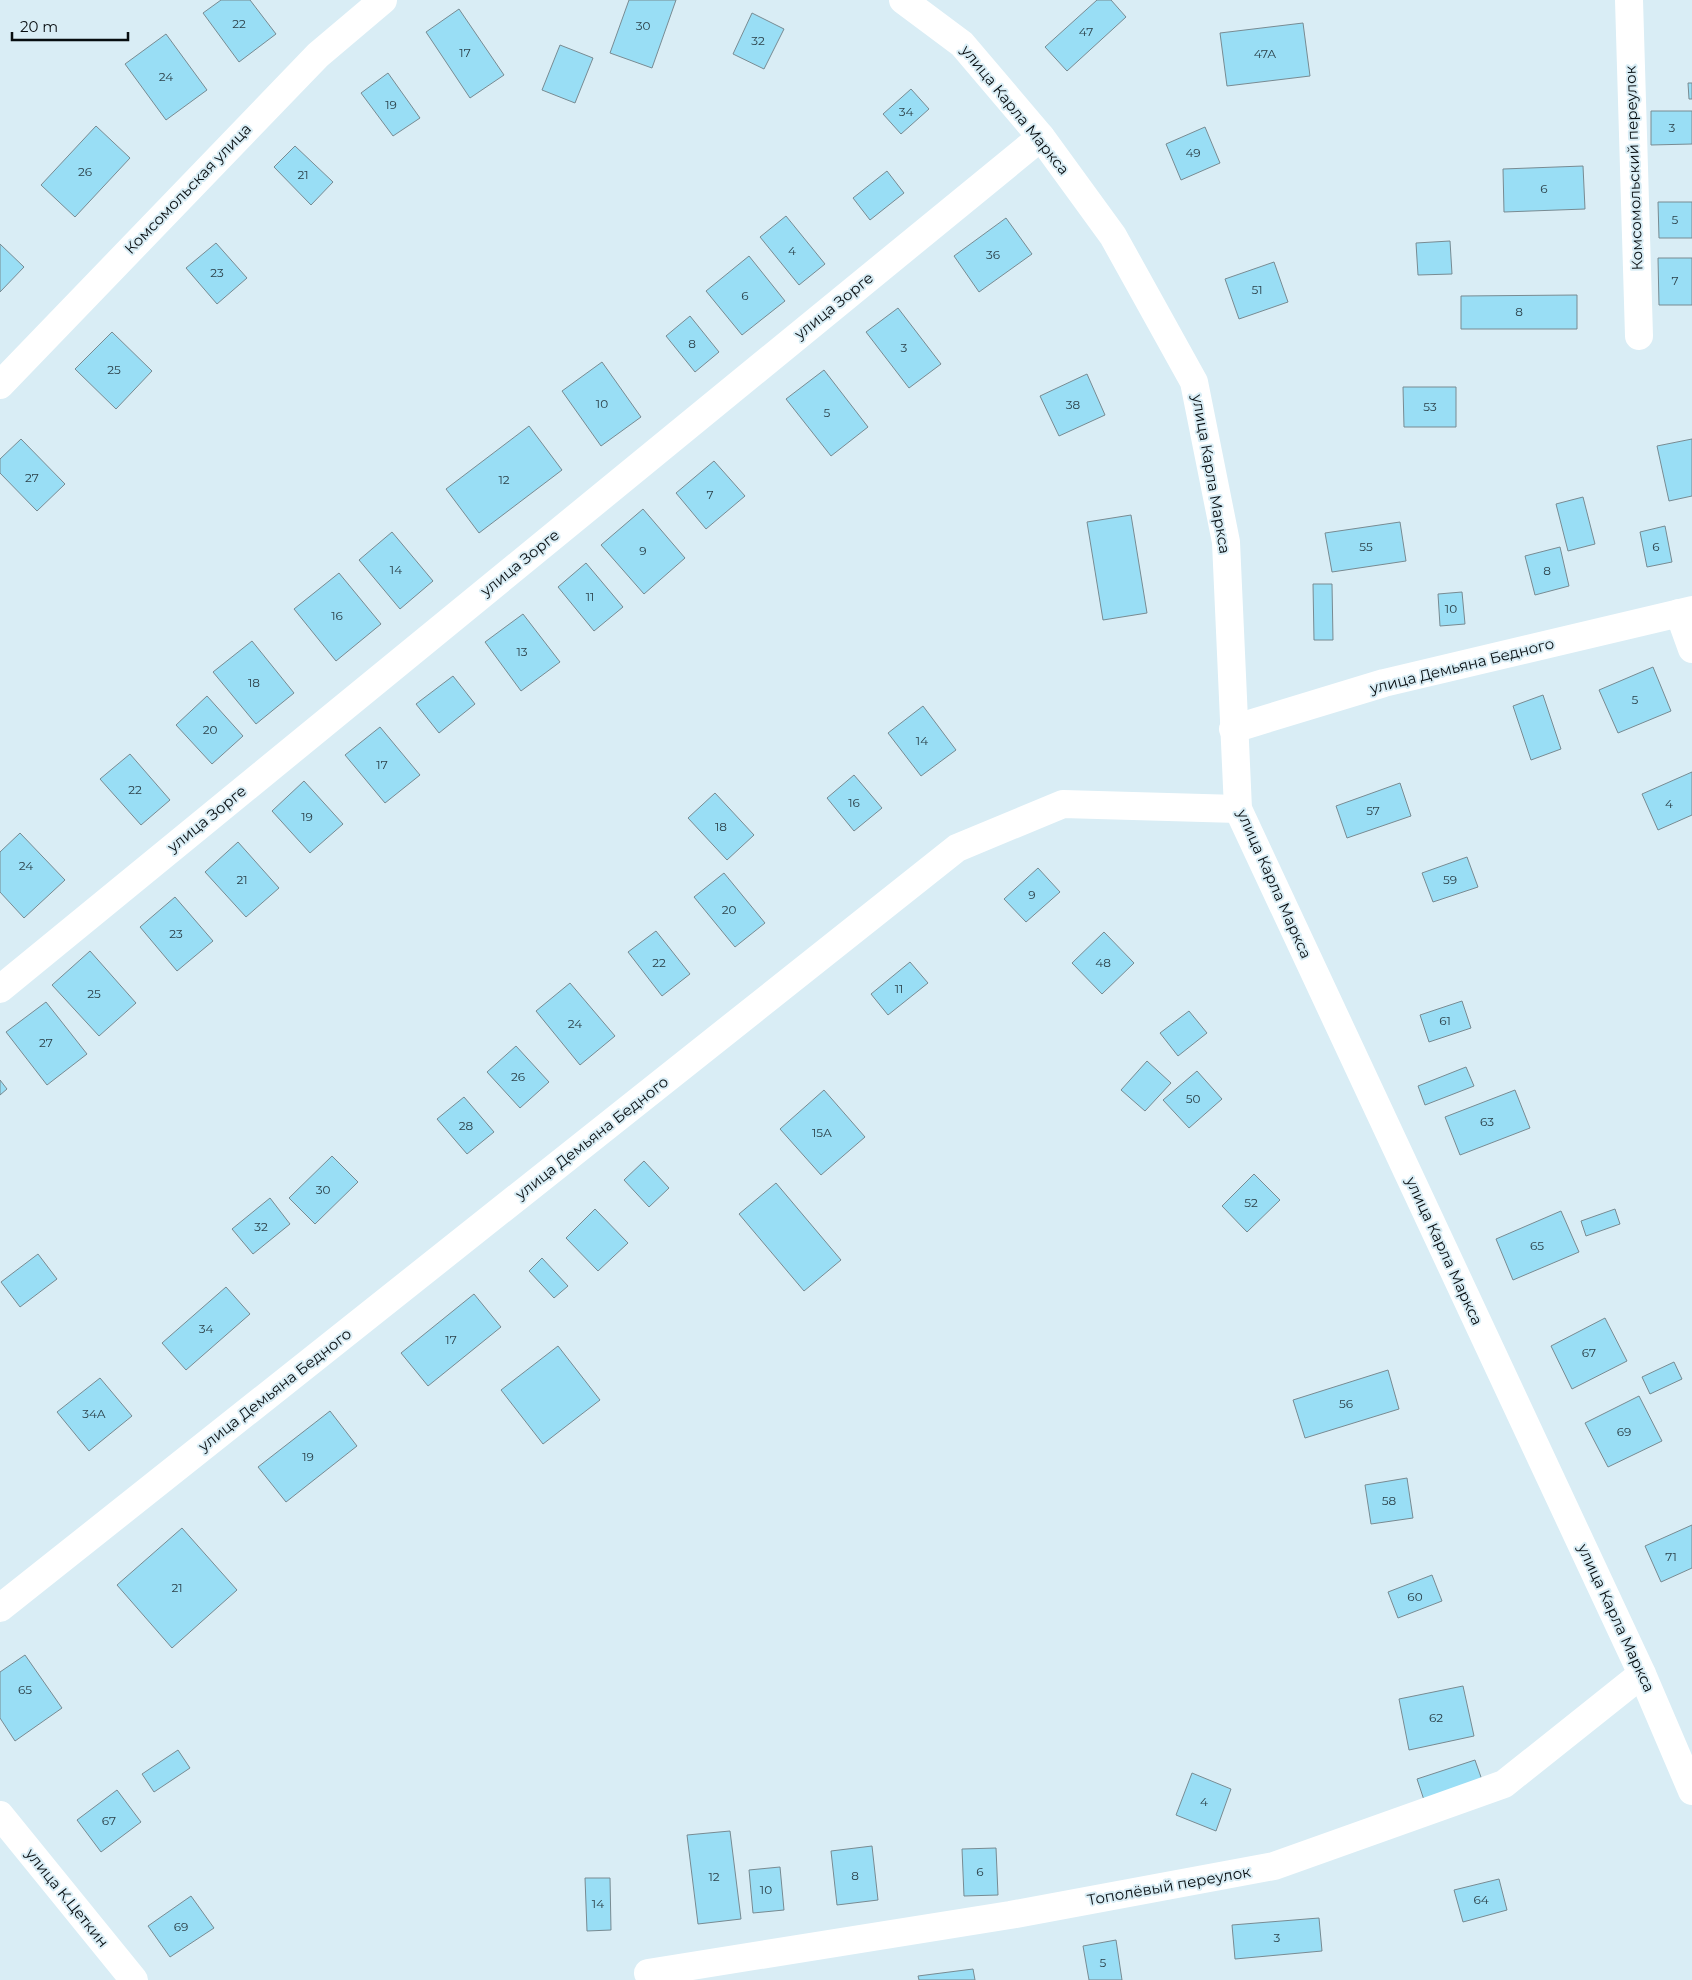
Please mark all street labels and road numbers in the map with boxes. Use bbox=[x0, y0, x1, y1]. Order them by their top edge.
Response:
street label: улица Карла Маркса bbox=[957, 40, 1074, 178]
street label: Комсомольский переулок bbox=[1620, 65, 1647, 271]
street label: Комсомольская улица bbox=[120, 119, 255, 258]
street label: улица Зорге bbox=[790, 268, 877, 344]
street label: улица Карла Маркса bbox=[1188, 392, 1235, 555]
street label: улица Зорге bbox=[476, 525, 563, 601]
street label: улица Демьяна Бедного bbox=[1367, 633, 1556, 698]
street label: улица Зорге bbox=[163, 781, 250, 857]
street label: улица Карла Маркса bbox=[1233, 805, 1316, 961]
street label: улица Демьяна Бедного bbox=[511, 1072, 672, 1204]
street label: улица Карла Маркса bbox=[1401, 1173, 1487, 1328]
street label: улица Демьяна Бедного bbox=[194, 1324, 355, 1456]
street label: улица Карла Маркса bbox=[1573, 1540, 1659, 1695]
street label: улица К.Цеткин bbox=[21, 1844, 113, 1951]
street label: Тополёвый переулок bbox=[1086, 1862, 1252, 1909]

